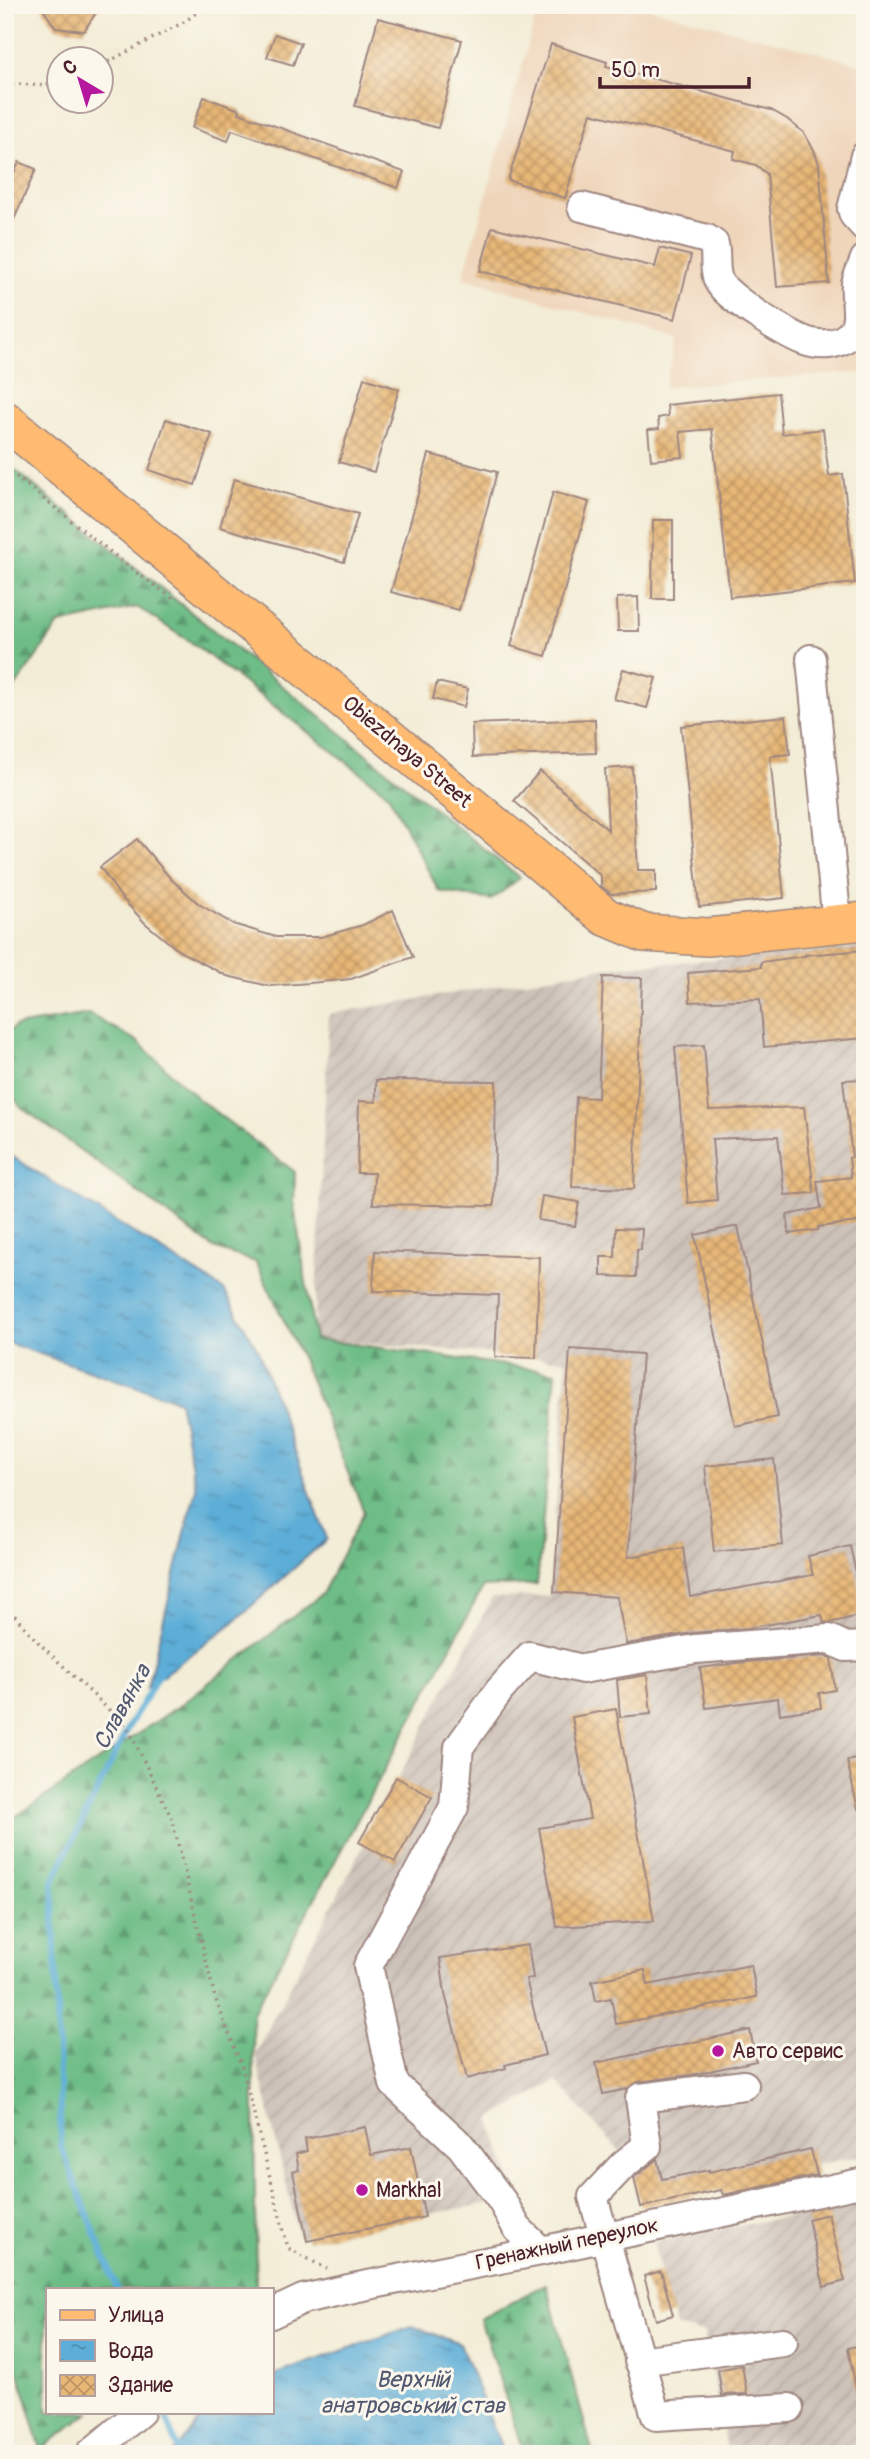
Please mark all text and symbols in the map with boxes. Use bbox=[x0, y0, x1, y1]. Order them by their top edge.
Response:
north arrow bbox=[46, 46, 116, 116]
scale bar bbox=[600, 46, 749, 90]
text: С bbox=[58, 54, 82, 80]
text: 50 m bbox=[611, 57, 660, 84]
street label: Obiezdnaya Street bbox=[337, 690, 478, 814]
water label: Славянка bbox=[87, 1658, 158, 1755]
place label: Авто сервис bbox=[732, 2038, 844, 2065]
marker: Авто сервис bbox=[710, 2043, 726, 2059]
place label: Markhal bbox=[376, 2177, 442, 2204]
marker: Markhal bbox=[354, 2182, 370, 2198]
street label: Гренажный переулок bbox=[473, 2211, 661, 2277]
legend bbox=[46, 2288, 273, 2414]
text: Улица bbox=[108, 2302, 164, 2329]
text: Вода bbox=[108, 2338, 154, 2365]
water label: Верхній анатровський став bbox=[321, 2365, 507, 2420]
text: Здание bbox=[108, 2372, 174, 2399]

